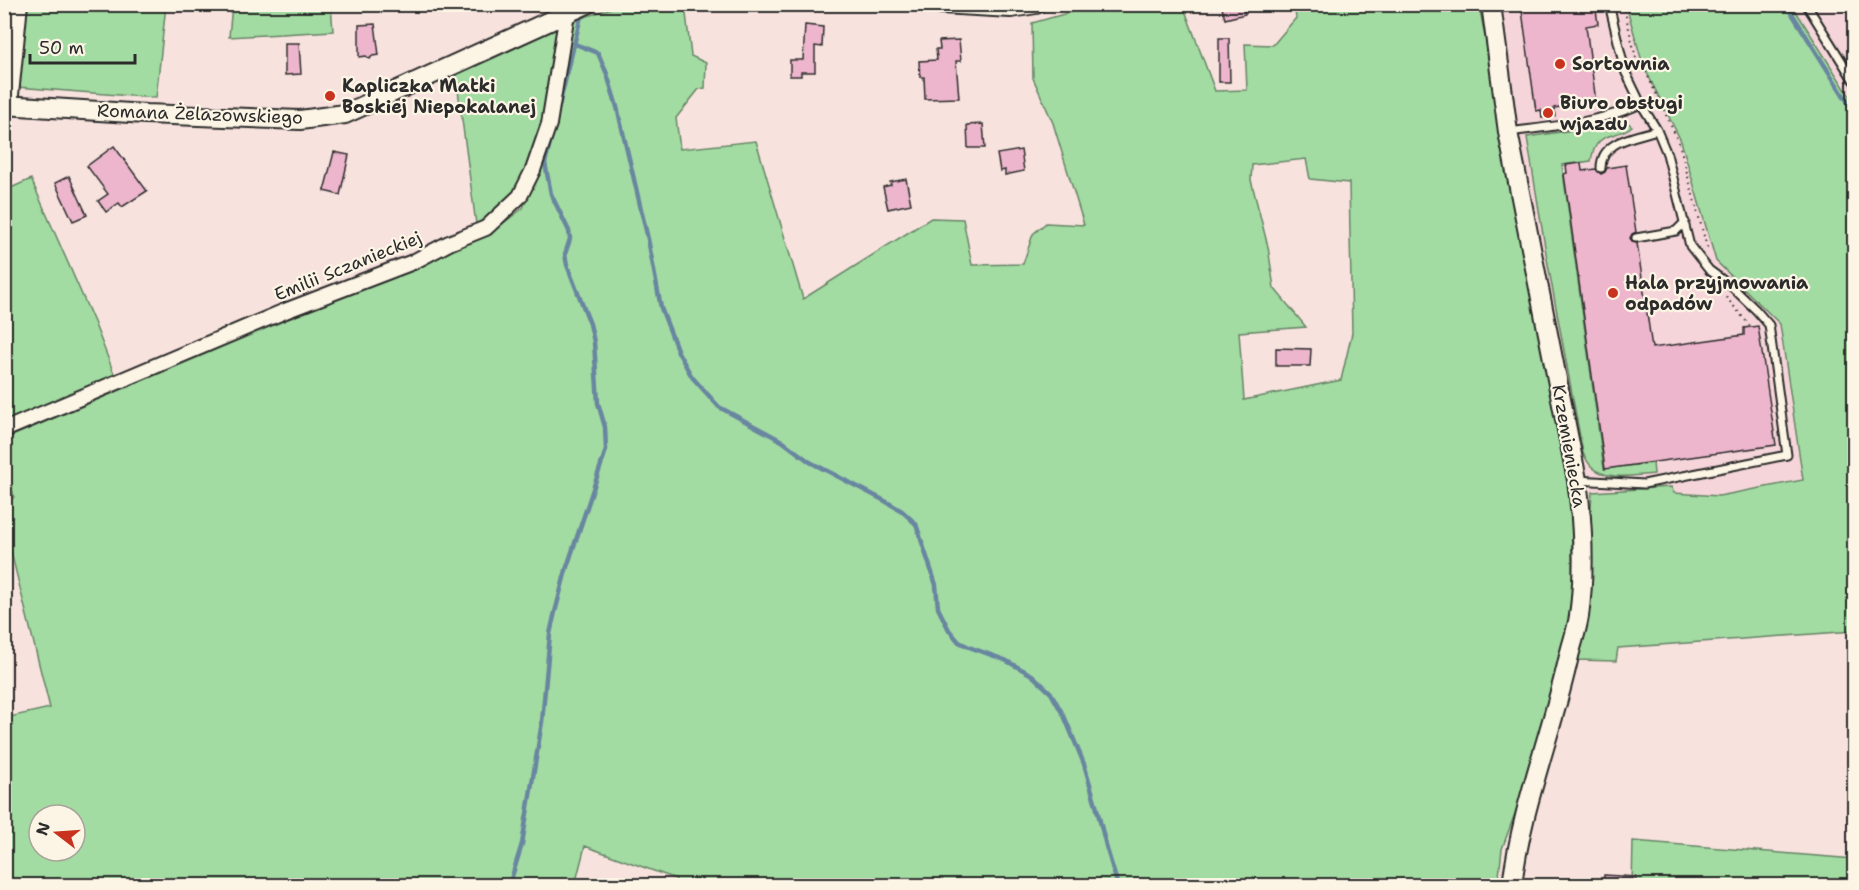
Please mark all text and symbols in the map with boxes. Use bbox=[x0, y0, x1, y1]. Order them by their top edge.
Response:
scale bar bbox=[30, 27, 135, 65]
text: 50 m bbox=[39, 36, 84, 60]
place label: Sortownia bbox=[1572, 52, 1670, 76]
marker: Sortownia bbox=[1553, 57, 1567, 71]
place label: Kapliczka Matki Boskiej Niepokalanej bbox=[342, 74, 536, 119]
marker: Kapliczka Matki Boskiej Niepokalanej bbox=[323, 89, 337, 103]
place label: Biuro obsługi wjazdu bbox=[1560, 91, 1683, 136]
street label: Romana Żelazowskiego bbox=[97, 98, 303, 130]
marker: Biuro obsługi wjazdu bbox=[1541, 106, 1555, 120]
street label: Emilii Sczanieckiej bbox=[271, 226, 425, 306]
place label: Hala przyjmowania odpadów bbox=[1625, 271, 1809, 316]
marker: Hala przyjmowania odpadów bbox=[1606, 286, 1620, 300]
street label: Krzemieniecka bbox=[1546, 383, 1592, 509]
north arrow bbox=[27, 803, 87, 863]
text: N bbox=[31, 820, 55, 838]

